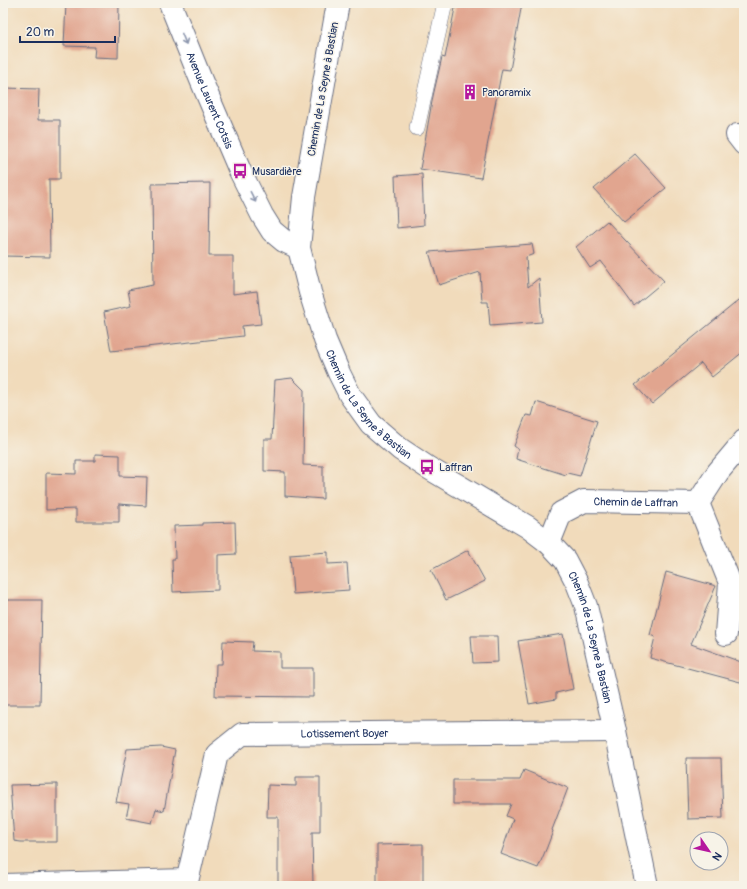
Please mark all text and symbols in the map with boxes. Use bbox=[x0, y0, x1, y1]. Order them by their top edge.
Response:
scale bar bbox=[20, 18, 115, 44]
street label: Chemin de La Seyne à Bastian bbox=[305, 21, 341, 157]
text: 20 m bbox=[26, 25, 55, 40]
one-way arrow bbox=[181, 33, 189, 45]
street label: Avenue Laurent Cotsis bbox=[184, 50, 236, 151]
building icon: Panoramix bbox=[461, 83, 479, 101]
place label: Panoramix bbox=[482, 86, 531, 99]
bus stop icon: Musardière bbox=[231, 162, 249, 180]
place label: Musardière bbox=[252, 165, 302, 178]
one-way arrow bbox=[250, 191, 257, 203]
street label: Chemin de La Seyne à Bastian bbox=[323, 348, 414, 462]
bus stop icon: Laffran bbox=[418, 458, 436, 476]
place label: Laffran bbox=[439, 461, 472, 474]
street label: Chemin de Laffran bbox=[593, 495, 678, 509]
street label: Chemin de La Seyne à Bastian bbox=[566, 569, 615, 704]
street label: Lotissement Boyer bbox=[300, 726, 388, 740]
north arrow bbox=[689, 831, 729, 871]
text: N bbox=[709, 850, 724, 863]

